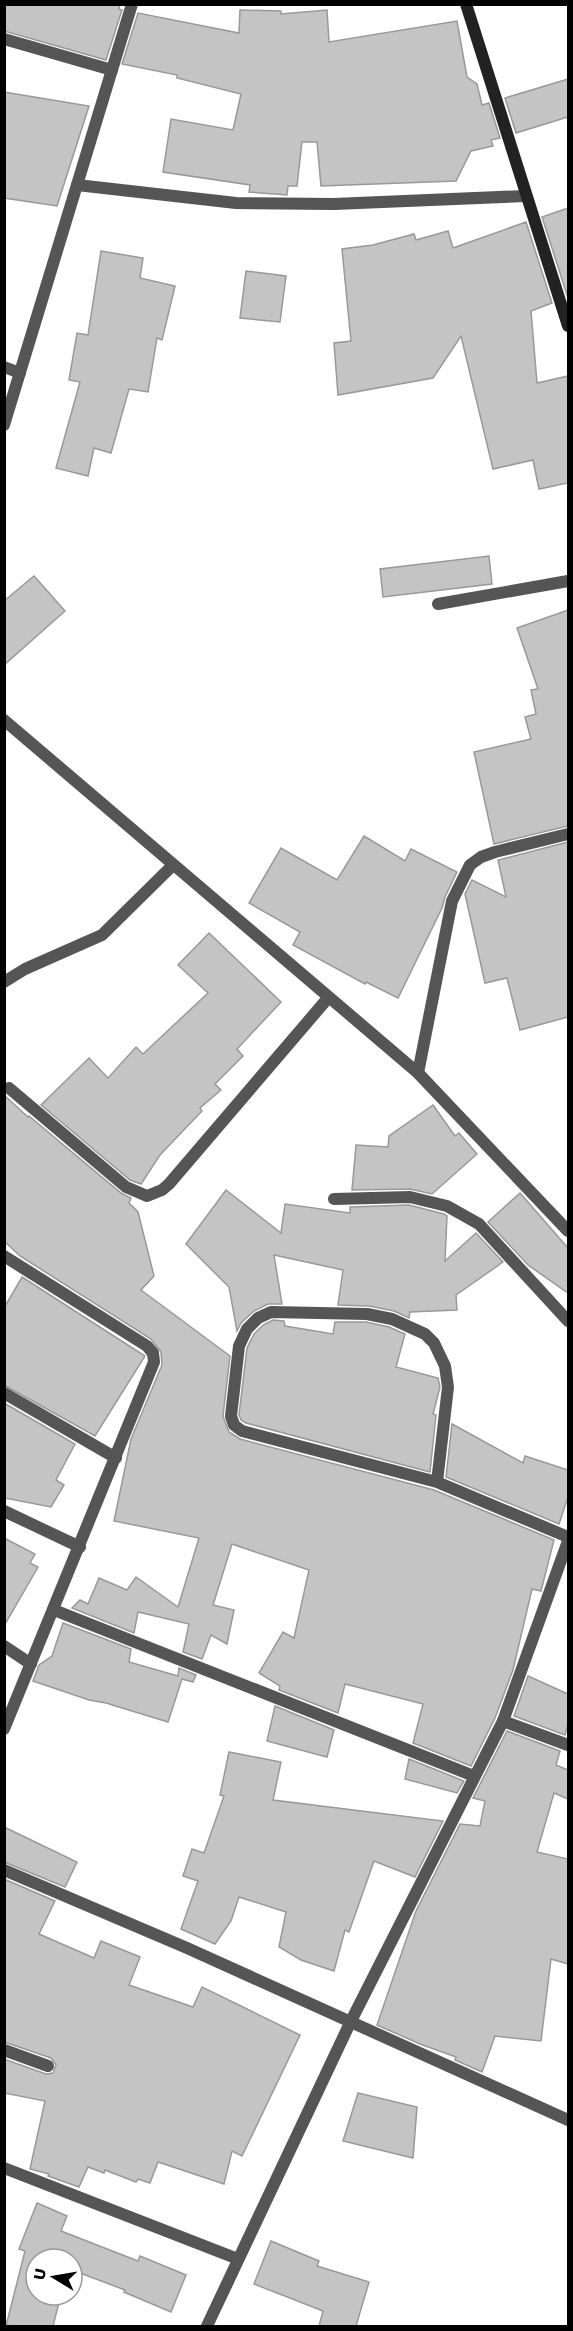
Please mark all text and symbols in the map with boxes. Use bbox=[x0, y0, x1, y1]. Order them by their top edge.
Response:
north arrow bbox=[24, 2247, 84, 2307]
text: U bbox=[29, 2267, 50, 2282]

